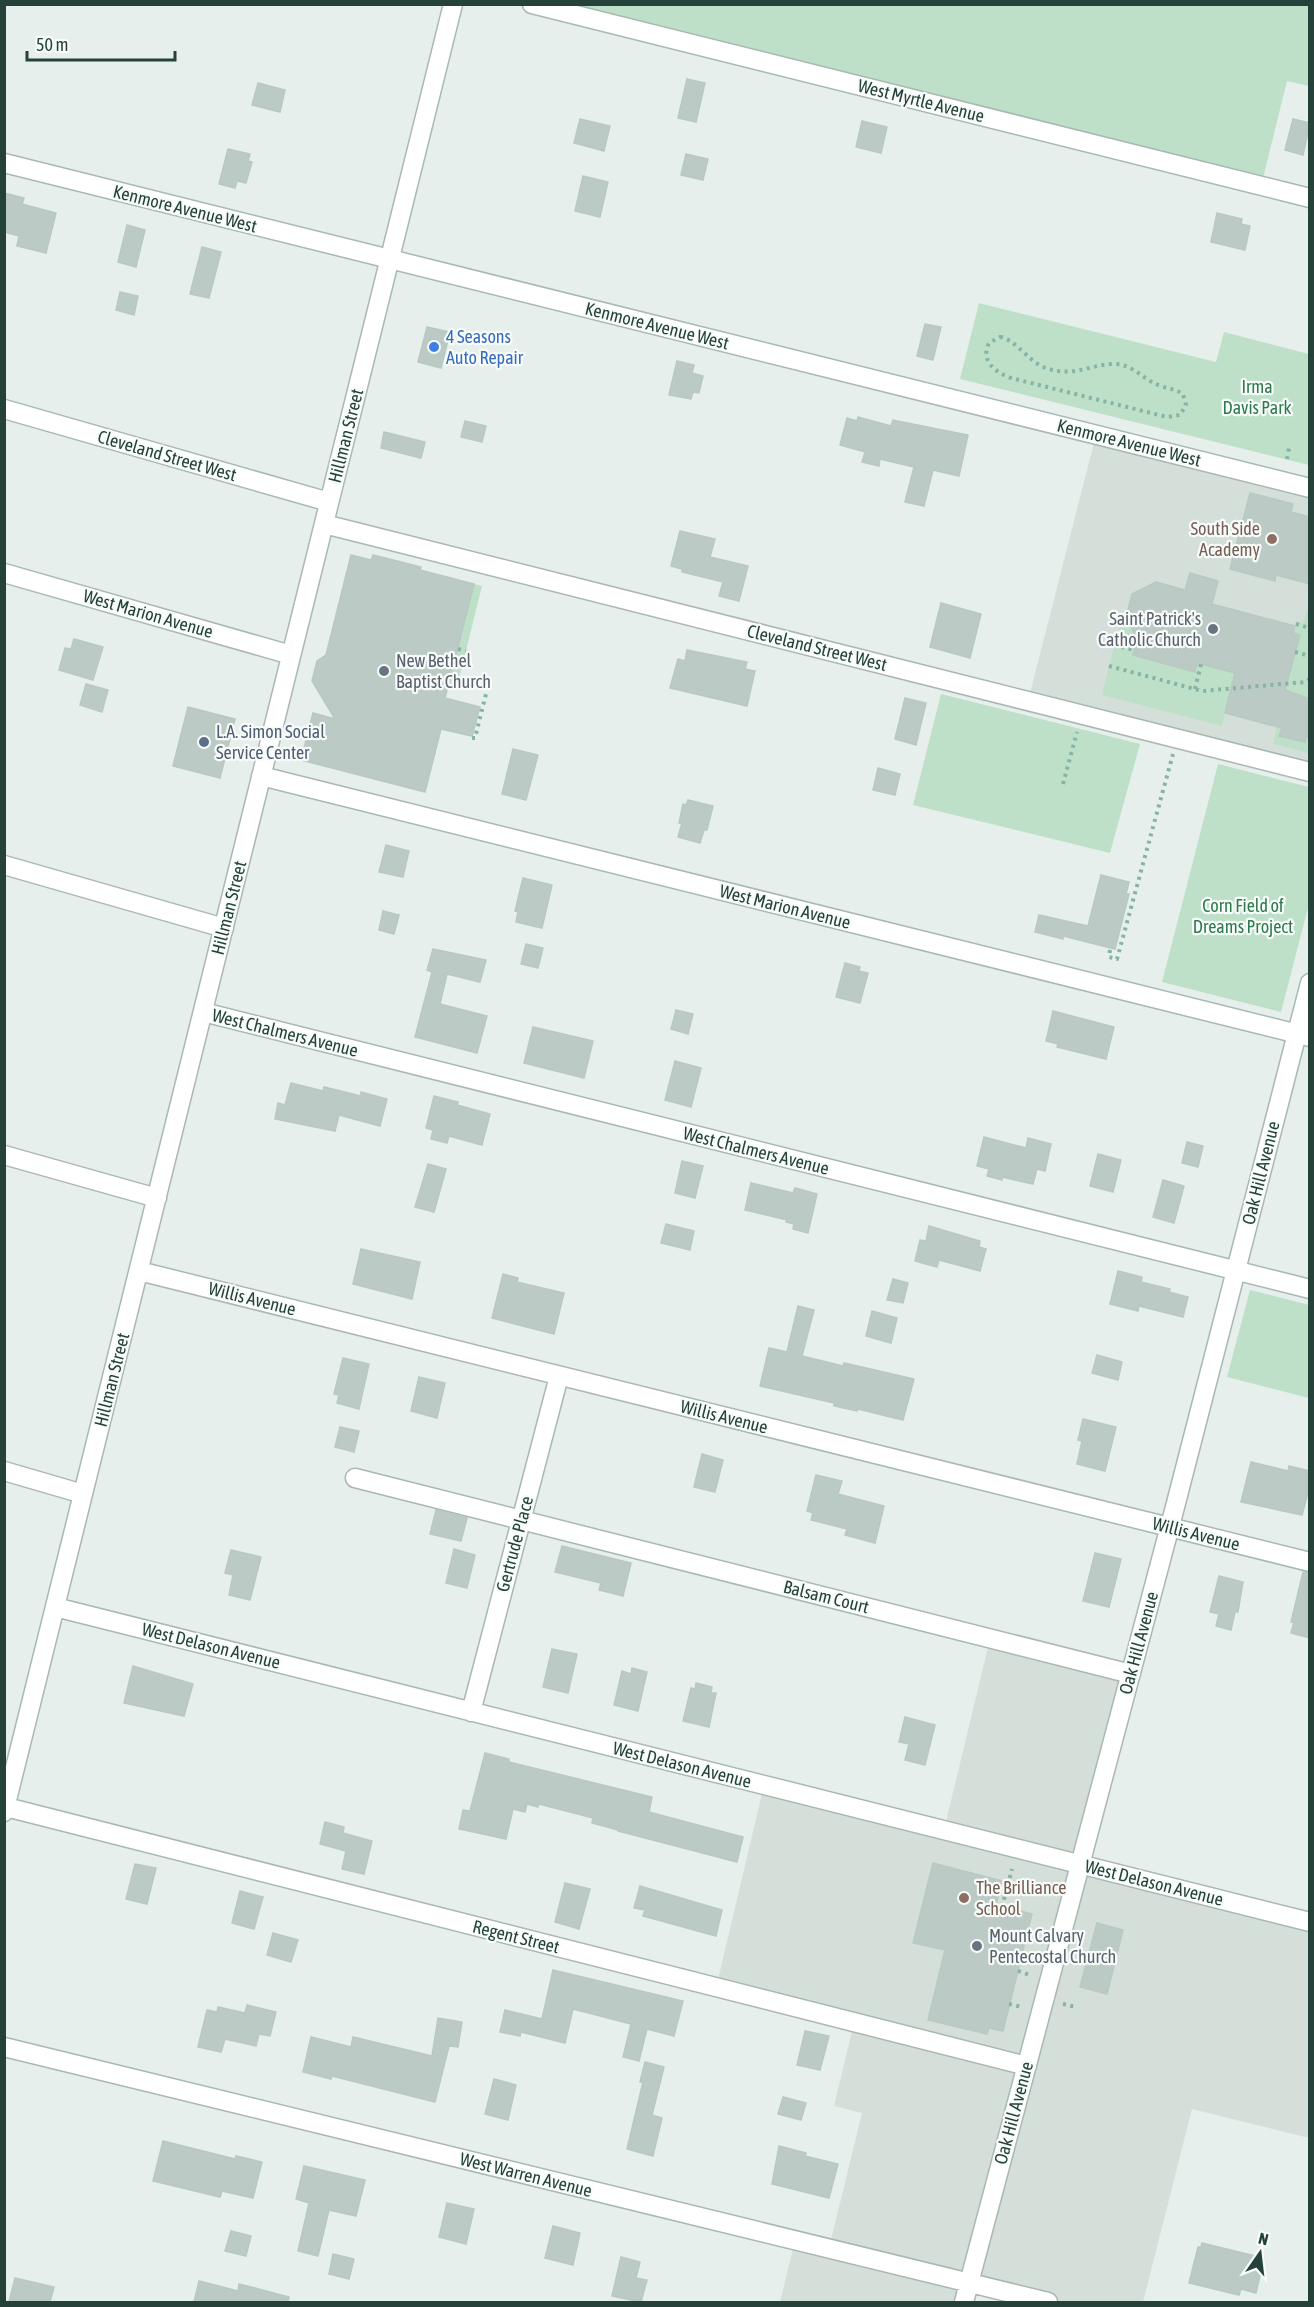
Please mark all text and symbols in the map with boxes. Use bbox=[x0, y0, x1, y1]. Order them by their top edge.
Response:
scale bar bbox=[27, 24, 176, 62]
text: 50 m bbox=[36, 34, 68, 55]
street label: West Myrtle Avenue bbox=[856, 75, 987, 126]
street label: Kenmore Avenue West bbox=[111, 181, 259, 237]
street label: Kenmore Avenue West bbox=[583, 298, 731, 354]
place label: 4 Seasons Auto Repair bbox=[446, 326, 524, 368]
marker: 4 Seasons Auto Repair bbox=[427, 340, 441, 354]
park label: Irma Davis Park bbox=[1223, 376, 1292, 418]
street label: Hillman Street bbox=[324, 387, 367, 485]
street label: Kenmore Avenue West bbox=[1055, 415, 1203, 471]
street label: Cleveland Street West bbox=[95, 426, 239, 485]
place label: South Side Academy bbox=[1191, 518, 1260, 560]
marker: South Side Academy bbox=[1265, 532, 1279, 546]
street label: West Marion Avenue bbox=[81, 585, 215, 642]
place label: Saint Patrick's Catholic Church bbox=[1098, 608, 1201, 650]
street label: Cleveland Street West bbox=[745, 620, 889, 675]
marker: Saint Patrick's Catholic Church bbox=[1206, 622, 1220, 636]
place label: New Bethel Baptist Church bbox=[396, 650, 491, 692]
marker: New Bethel Baptist Church bbox=[377, 664, 391, 678]
place label: L.A. Simon Social Service Center bbox=[216, 721, 325, 763]
marker: L.A. Simon Social Service Center bbox=[197, 735, 211, 749]
street label: Hillman Street bbox=[207, 859, 250, 957]
street label: West Marion Avenue bbox=[718, 880, 853, 933]
park label: Corn Field of Dreams Project bbox=[1193, 895, 1293, 937]
street label: West Chalmers Avenue bbox=[210, 1004, 360, 1061]
street label: Oak Hill Avenue bbox=[1238, 1119, 1283, 1227]
street label: West Chalmers Avenue bbox=[681, 1122, 831, 1179]
street label: Willis Avenue bbox=[206, 1277, 298, 1320]
street label: Hillman Street bbox=[90, 1331, 133, 1429]
street label: Willis Avenue bbox=[678, 1395, 770, 1438]
street label: Gertrude Place bbox=[492, 1494, 537, 1594]
street label: Willis Avenue bbox=[1150, 1512, 1242, 1555]
street label: Balsam Court bbox=[781, 1576, 871, 1617]
street label: Oak Hill Avenue bbox=[1115, 1589, 1162, 1697]
street label: West Delason Avenue bbox=[140, 1618, 283, 1673]
street label: West Delason Avenue bbox=[611, 1737, 754, 1792]
street label: West Delason Avenue bbox=[1083, 1855, 1226, 1910]
place label: The Brilliance School bbox=[976, 1877, 1067, 1919]
marker: The Brilliance School bbox=[957, 1891, 971, 1905]
street label: Regent Street bbox=[471, 1916, 562, 1957]
place label: Mount Calvary Pentecostal Church bbox=[989, 1925, 1116, 1967]
marker: Mount Calvary Pentecostal Church bbox=[970, 1939, 984, 1953]
street label: Oak Hill Avenue bbox=[990, 2059, 1037, 2167]
street label: West Warren Avenue bbox=[458, 2148, 594, 2201]
north arrow bbox=[1230, 2223, 1290, 2283]
text: N bbox=[1257, 2229, 1270, 2248]

